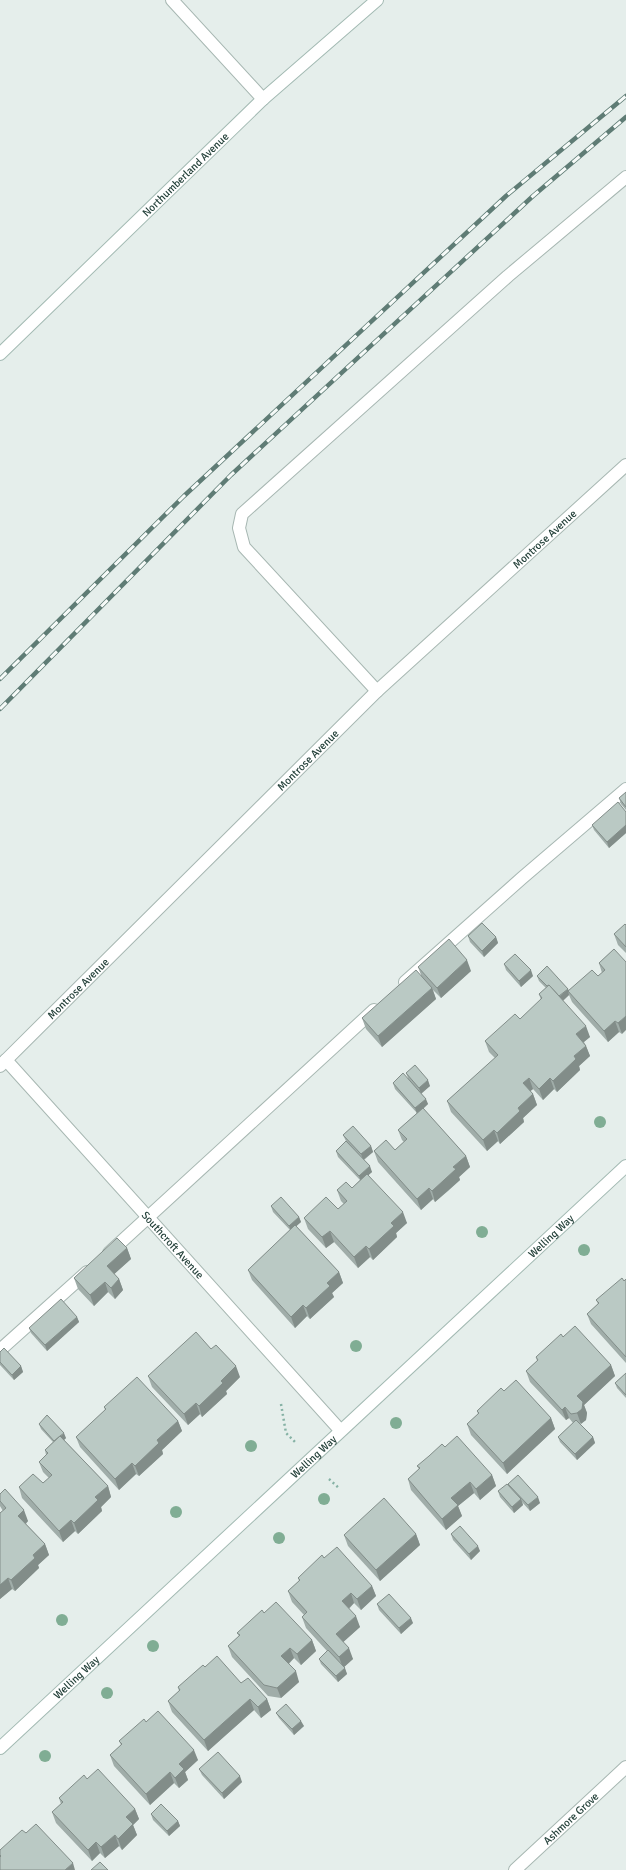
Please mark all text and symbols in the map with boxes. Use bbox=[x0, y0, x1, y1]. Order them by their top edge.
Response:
street label: Northumberland Avenue bbox=[140, 130, 231, 220]
street label: Montrose Avenue bbox=[510, 507, 579, 571]
street label: Montrose Avenue bbox=[275, 727, 341, 794]
street label: Montrose Avenue bbox=[45, 955, 112, 1022]
street label: Southcroft Avenue bbox=[139, 1209, 206, 1282]
street label: Welling Way bbox=[526, 1211, 577, 1261]
street label: Welling Way bbox=[288, 1432, 340, 1481]
street label: Welling Way bbox=[51, 1653, 103, 1702]
street label: Ashmore Grove bbox=[541, 1790, 601, 1848]

